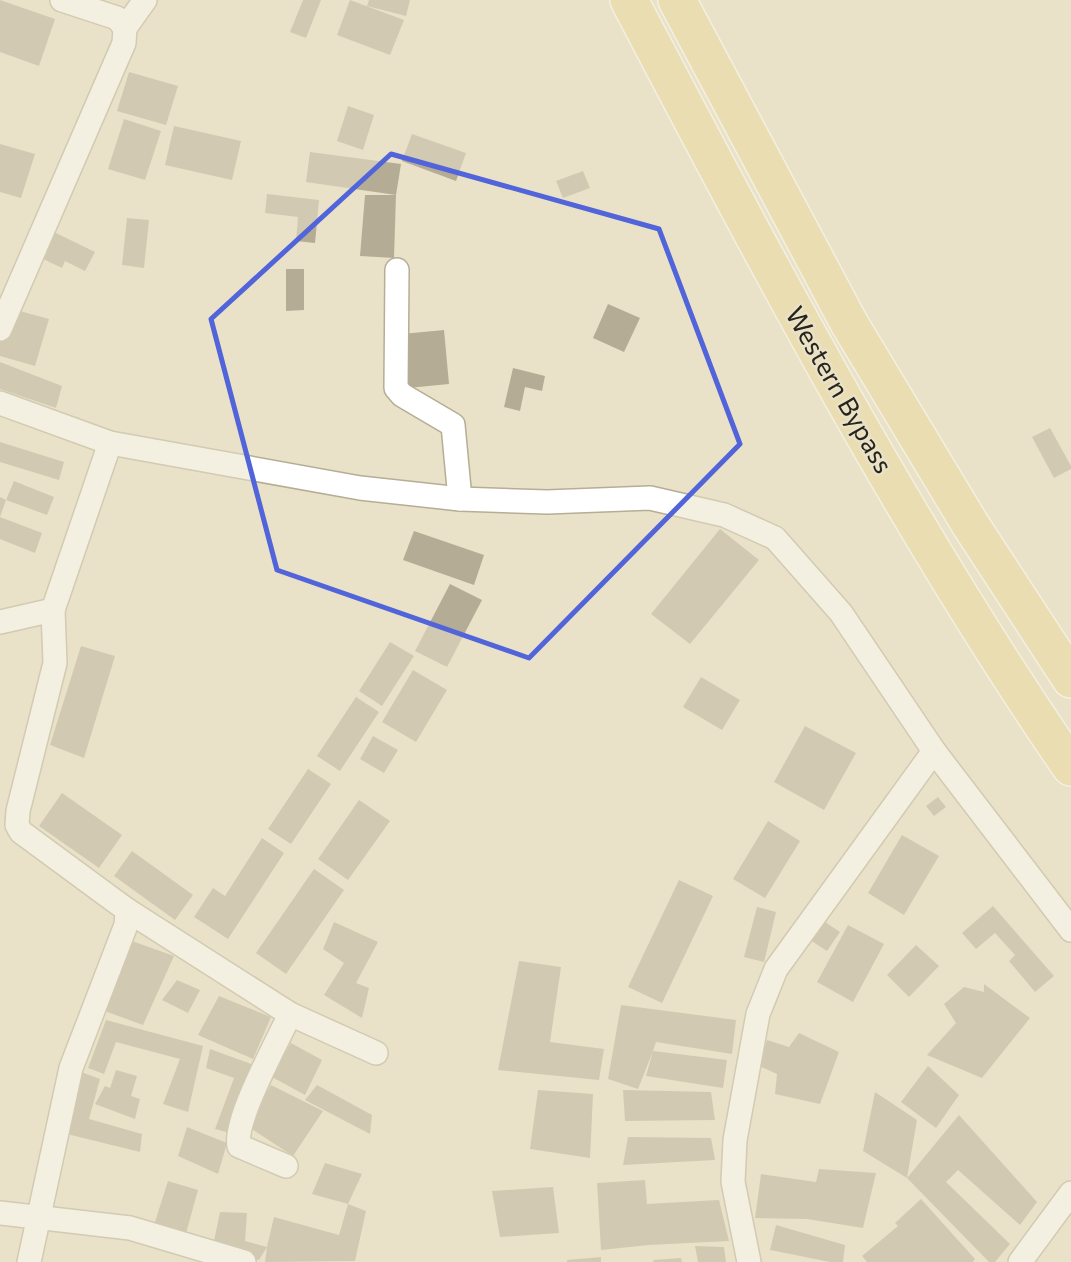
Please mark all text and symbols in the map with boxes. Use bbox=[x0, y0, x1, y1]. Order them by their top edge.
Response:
street label: Western Bypass bbox=[780, 300, 901, 478]

